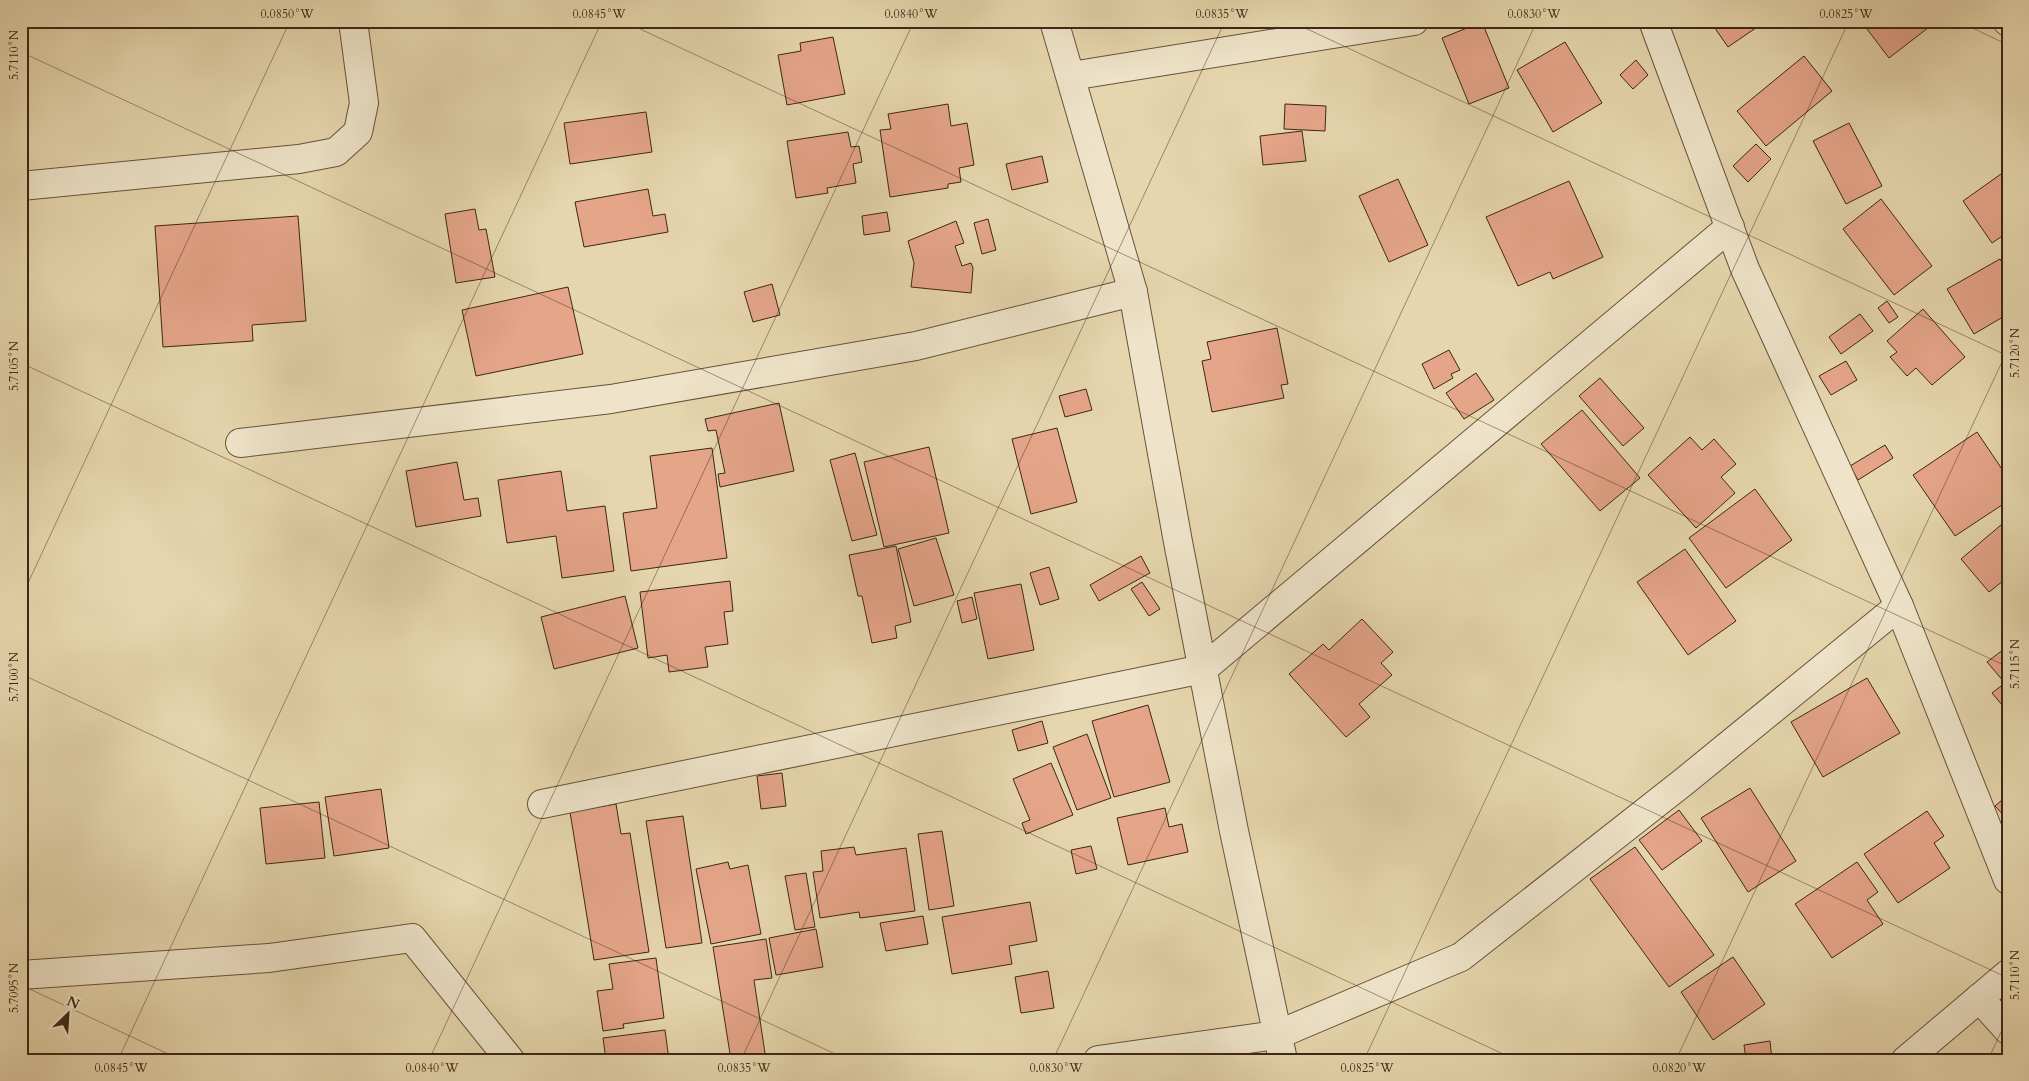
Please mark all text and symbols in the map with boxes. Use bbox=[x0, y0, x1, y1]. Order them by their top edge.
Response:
text: 0.0850°W bbox=[260, 6, 314, 22]
text: 0.0845°W bbox=[572, 6, 626, 22]
text: 0.0840°W bbox=[884, 6, 938, 22]
text: 0.0835°W bbox=[1195, 6, 1249, 22]
text: 0.0830°W bbox=[1507, 6, 1561, 22]
text: 0.0825°W bbox=[1819, 6, 1873, 22]
text: 5.7110°N bbox=[6, 29, 22, 80]
text: 5.7120°N bbox=[2007, 327, 2023, 378]
text: 5.7105°N bbox=[6, 340, 22, 391]
text: 5.7115°N bbox=[2007, 638, 2023, 689]
text: 5.7100°N bbox=[6, 651, 22, 702]
text: 5.7110°N bbox=[2007, 949, 2023, 1000]
text: 5.7095°N bbox=[6, 962, 22, 1013]
north arrow bbox=[42, 988, 92, 1038]
text: N bbox=[64, 991, 83, 1014]
text: 0.0845°W bbox=[94, 1060, 148, 1076]
text: 0.0840°W bbox=[405, 1060, 459, 1076]
text: 0.0835°W bbox=[717, 1060, 771, 1076]
text: 0.0830°W bbox=[1029, 1060, 1083, 1076]
text: 0.0825°W bbox=[1340, 1060, 1394, 1076]
text: 0.0820°W bbox=[1652, 1060, 1706, 1076]

